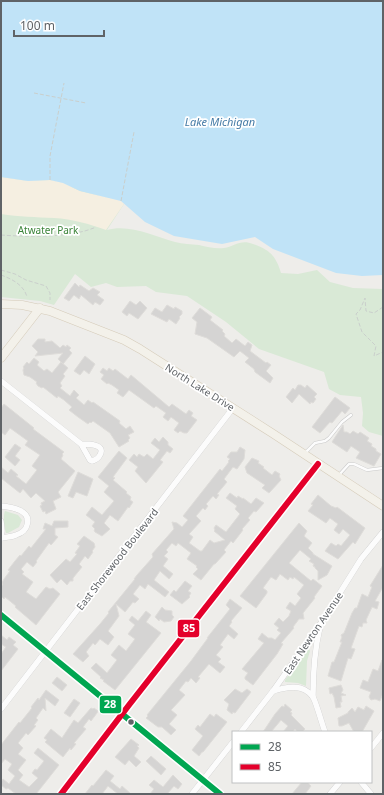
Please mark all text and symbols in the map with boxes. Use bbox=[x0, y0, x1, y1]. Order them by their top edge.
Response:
scale bar bbox=[14, 12, 104, 38]
text: 100 m bbox=[20, 17, 55, 34]
water label: Lake Michigan bbox=[185, 114, 255, 129]
park label: Atwater Park bbox=[18, 223, 79, 237]
street label: North Lake Drive bbox=[163, 360, 238, 414]
street label: East Shorewood Boulevard bbox=[73, 505, 161, 613]
street label: East Newton Avenue bbox=[280, 589, 346, 677]
line badge: 85 bbox=[177, 619, 200, 638]
text: 85 bbox=[183, 620, 195, 635]
line badge: 28 bbox=[99, 695, 122, 714]
text: 28 bbox=[104, 696, 116, 711]
unlabelled marker bbox=[126, 717, 136, 727]
legend bbox=[232, 731, 372, 783]
text: 28 bbox=[268, 738, 282, 755]
text: 85 bbox=[268, 758, 282, 775]

